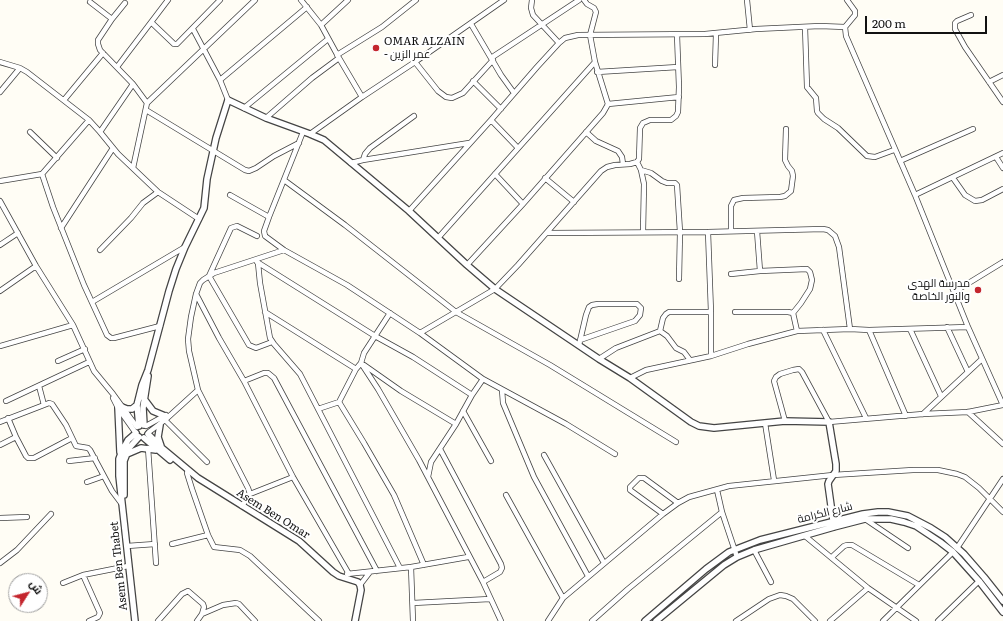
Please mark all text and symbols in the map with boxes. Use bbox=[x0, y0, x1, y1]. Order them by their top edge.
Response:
scale bar bbox=[867, 8, 989, 34]
text: 200 m bbox=[872, 14, 906, 32]
place label: OMAR ALZAIN - عمر الزين bbox=[384, 35, 465, 61]
marker: OMAR ALZAIN - عمر الزين bbox=[371, 43, 381, 53]
place label: مدرسة الهدى والنور الخاصة bbox=[908, 277, 970, 303]
marker: مدرسة الهدى والنور الخاصة bbox=[973, 285, 983, 295]
street label: Asem Ben Omar bbox=[234, 486, 312, 542]
street label: شارع الكرامة bbox=[796, 500, 854, 526]
street label: Asem Ben Thabet bbox=[108, 521, 130, 611]
north arrow bbox=[8, 573, 48, 613]
text: ش bbox=[26, 576, 48, 597]

